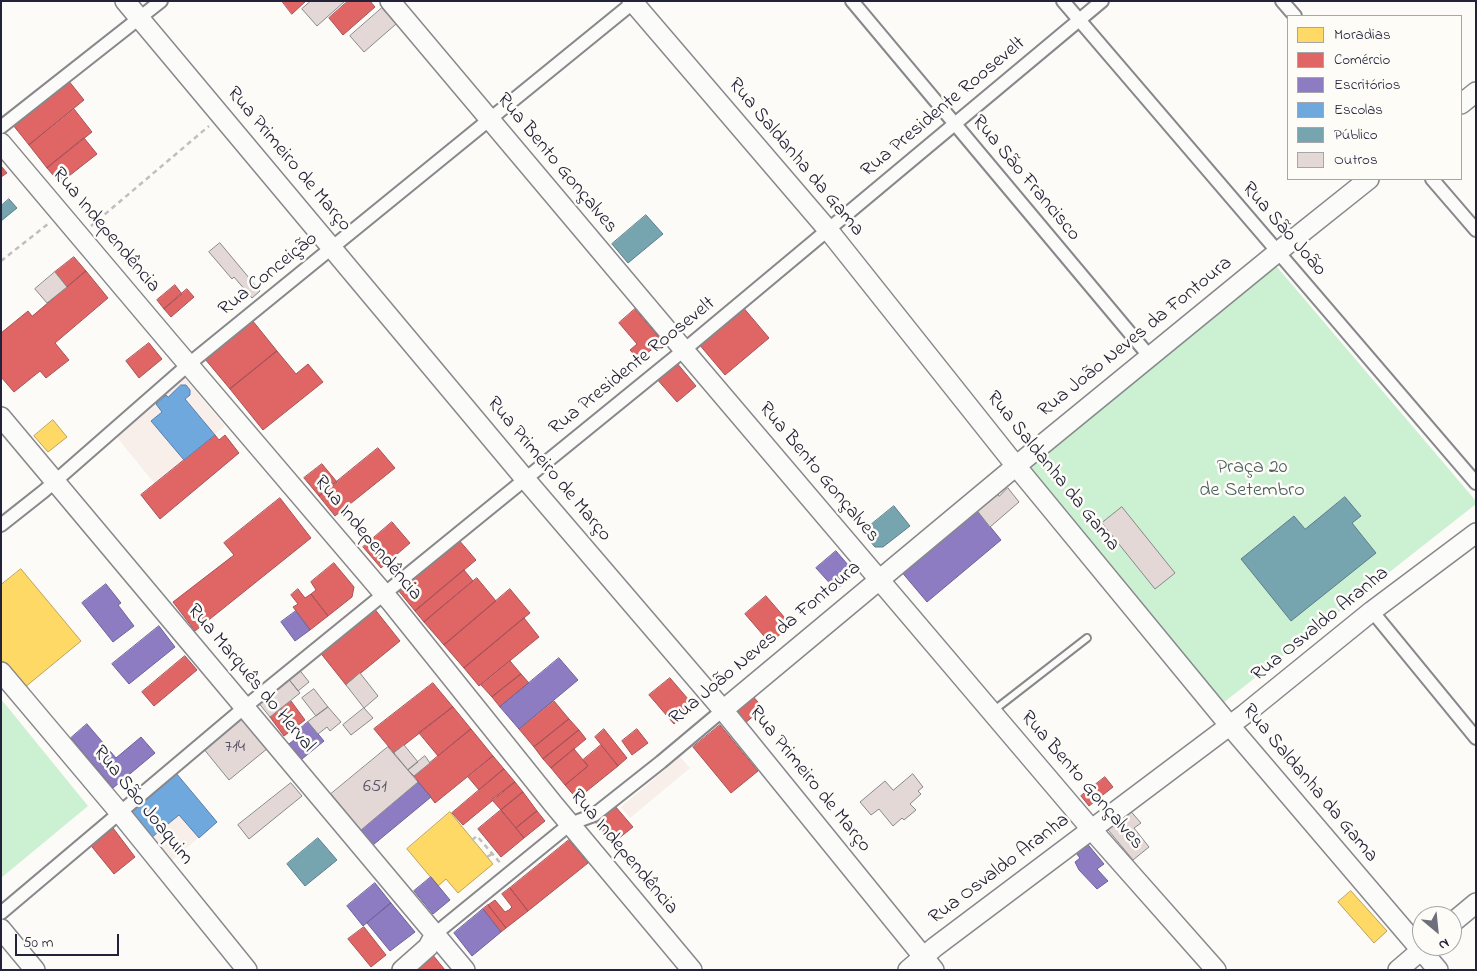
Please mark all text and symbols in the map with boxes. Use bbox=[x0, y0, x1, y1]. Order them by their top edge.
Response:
legend bbox=[1287, 15, 1462, 180]
text: Moradias bbox=[1334, 24, 1391, 46]
street label: Rua Presidente Roosevelt bbox=[857, 32, 1031, 184]
text: Comércio bbox=[1334, 49, 1390, 71]
street label: Rua Saldanha da Gama bbox=[722, 74, 868, 242]
text: Escritórios bbox=[1334, 74, 1400, 96]
street label: Rua Primeiro de Março bbox=[220, 83, 356, 237]
street label: Rua Bento Gonçalves bbox=[490, 89, 622, 239]
text: Escolas bbox=[1334, 99, 1383, 121]
street label: Rua São Francisco bbox=[965, 111, 1085, 247]
text: Público bbox=[1334, 124, 1377, 146]
text: Outros bbox=[1334, 149, 1378, 171]
street label: Rua Independência bbox=[46, 164, 164, 298]
street label: Rua São João bbox=[1235, 178, 1331, 282]
street label: Rua Conceição bbox=[215, 228, 323, 322]
street label: Rua João Neves da Fontoura bbox=[1034, 252, 1238, 424]
street label: Rua Presidente Roosevelt bbox=[545, 293, 721, 441]
street label: Rua Saldanha da Gama bbox=[980, 387, 1124, 557]
street label: Rua Primeiro de Março bbox=[480, 393, 616, 547]
street label: Rua Bento Gonçalves bbox=[752, 398, 884, 548]
park label: Praça 20 de Setembro bbox=[1199, 457, 1305, 504]
street label: Rua Independência bbox=[308, 472, 426, 606]
street label: Rua João Neves da Fontoura bbox=[665, 557, 867, 731]
street label: Rua Osvaldo Aranha bbox=[1248, 562, 1394, 688]
street label: Rua Marquês do Herval bbox=[181, 600, 319, 758]
street label: Rua Saldanha da Gama bbox=[1236, 700, 1382, 868]
street label: Rua Primeiro de Março bbox=[742, 702, 876, 858]
street label: Rua Bento Gonçalves bbox=[1014, 707, 1148, 855]
house number: 714 bbox=[225, 737, 245, 759]
street label: Rua São Joaquim bbox=[87, 742, 197, 870]
house number: 651 bbox=[363, 777, 387, 799]
street label: Rua Independência bbox=[564, 786, 682, 920]
street label: Rua Osvaldo Aranha bbox=[925, 809, 1075, 931]
north arrow bbox=[1412, 906, 1462, 956]
scale bar bbox=[18, 924, 121, 956]
text: 50 m bbox=[23, 932, 53, 954]
text: N bbox=[1435, 932, 1453, 955]

